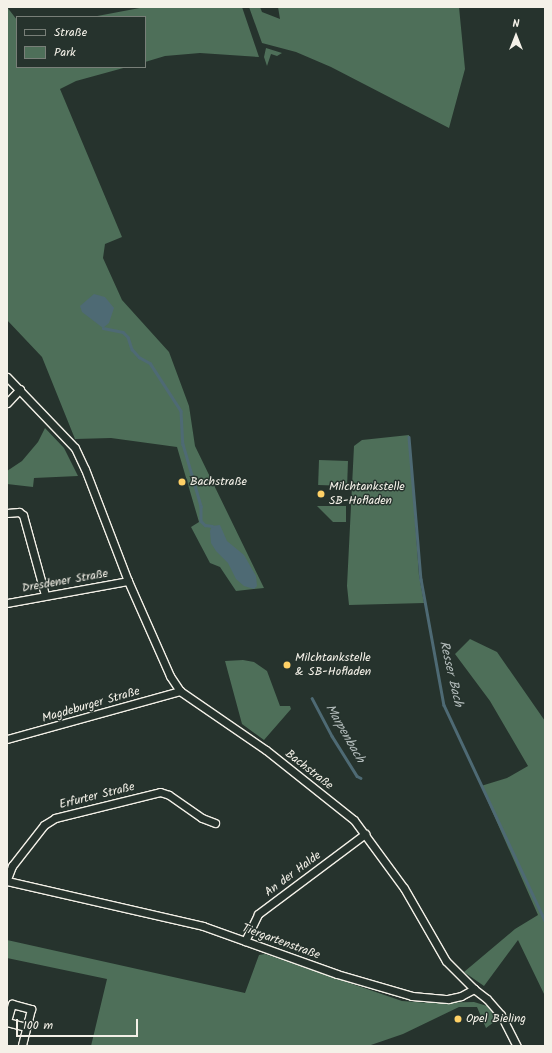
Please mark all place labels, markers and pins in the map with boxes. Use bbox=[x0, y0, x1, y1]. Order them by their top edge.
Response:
place label: Bachstraße bbox=[190, 475, 247, 489]
marker: Bachstraße bbox=[177, 477, 187, 487]
place label: Milchtankstelle SB-Hofladen bbox=[329, 480, 405, 508]
marker: Milchtankstelle SB-Hofladen bbox=[316, 489, 326, 499]
place label: Milchtankstelle & SB-Hofladen bbox=[295, 651, 371, 679]
marker: Milchtankstelle & SB-Hofladen bbox=[282, 660, 292, 670]
place label: Opel Bieling bbox=[466, 1012, 526, 1026]
marker: Opel Bieling bbox=[453, 1014, 463, 1024]

